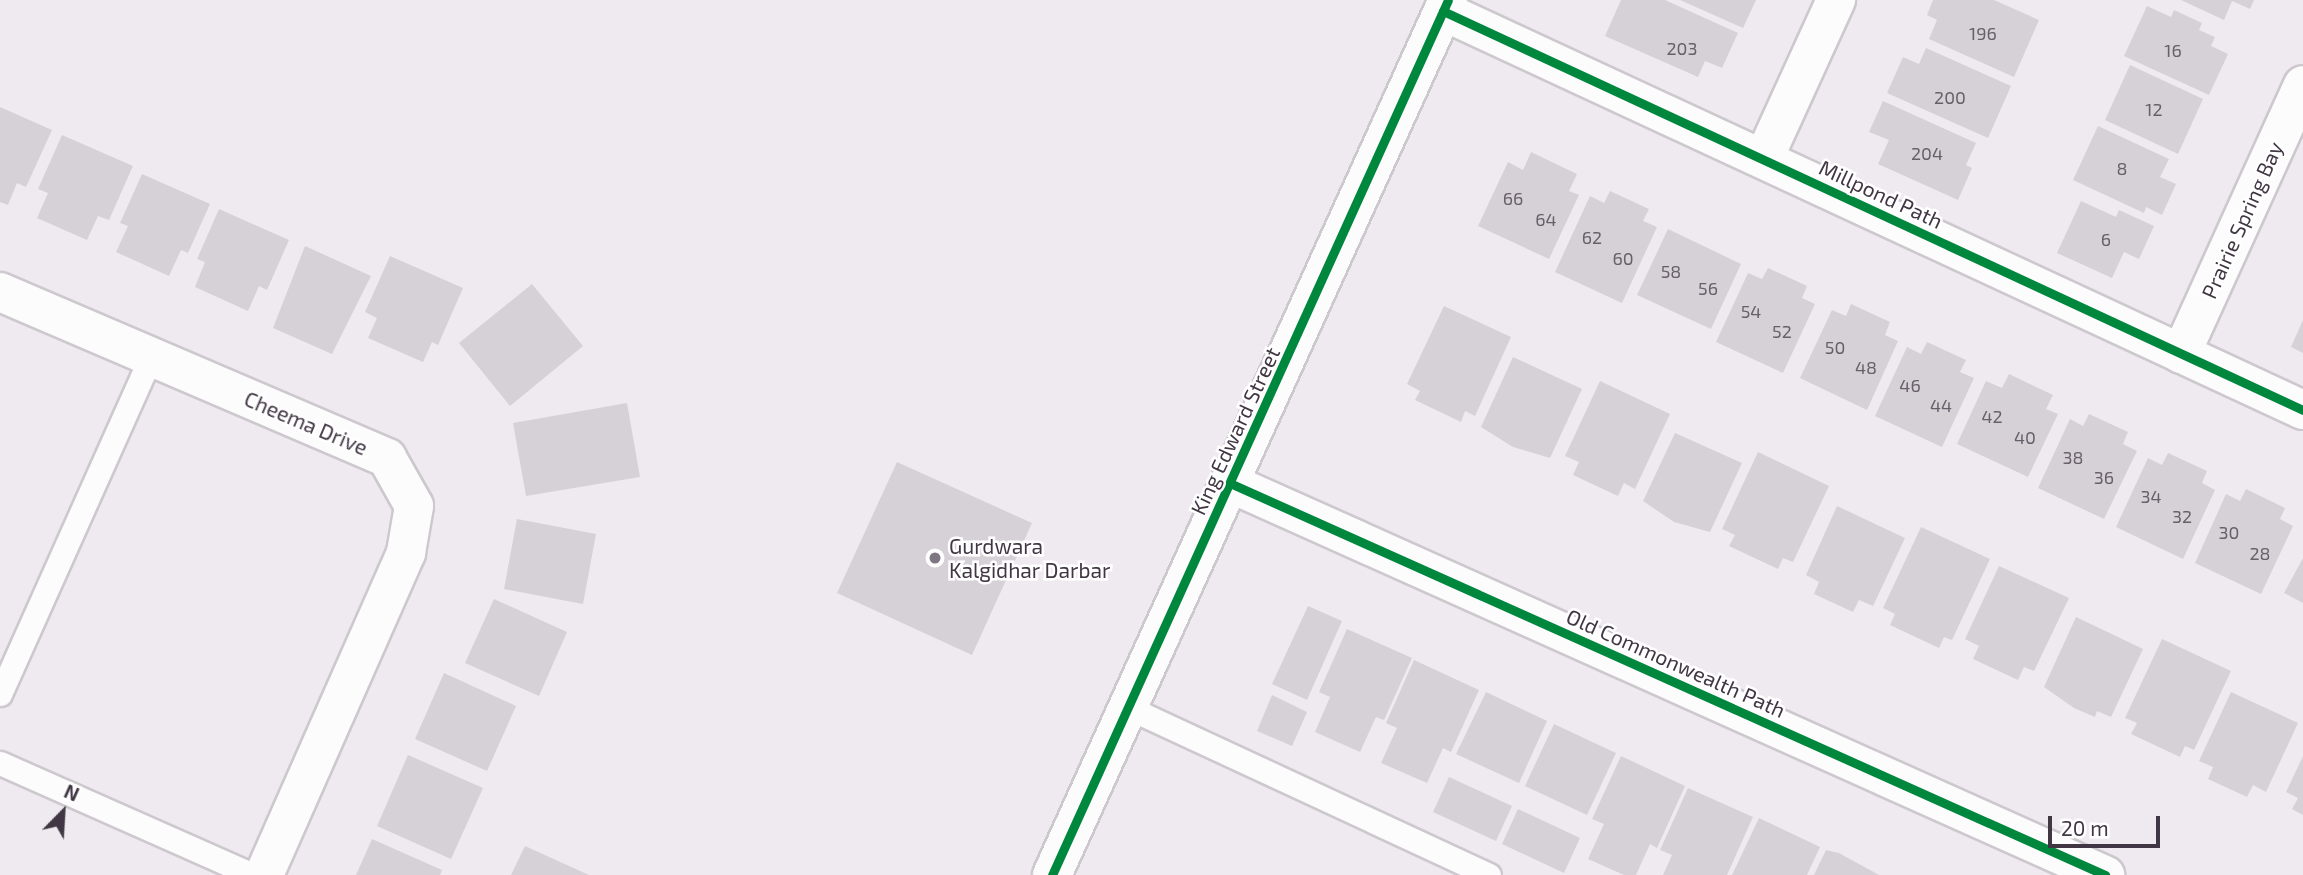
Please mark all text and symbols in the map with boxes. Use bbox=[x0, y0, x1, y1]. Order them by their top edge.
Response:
house number: 196 bbox=[1969, 22, 1997, 44]
house number: 203 bbox=[1667, 37, 1697, 59]
house number: 16 bbox=[2164, 39, 2182, 61]
house number: 200 bbox=[1934, 86, 1966, 108]
house number: 12 bbox=[2145, 98, 2163, 120]
street label: Prairie Spring Bay bbox=[2196, 138, 2288, 302]
house number: 204 bbox=[1911, 142, 1943, 164]
street label: Millpond Path bbox=[1815, 154, 1947, 234]
house number: 8 bbox=[2117, 157, 2127, 179]
house number: 66 bbox=[1503, 187, 1523, 209]
house number: 64 bbox=[1535, 208, 1557, 230]
house number: 62 bbox=[1582, 226, 1602, 248]
house number: 6 bbox=[2101, 228, 2111, 250]
house number: 60 bbox=[1612, 247, 1634, 269]
house number: 58 bbox=[1661, 260, 1681, 282]
house number: 56 bbox=[1698, 277, 1718, 299]
house number: 54 bbox=[1741, 300, 1761, 322]
house number: 52 bbox=[1772, 320, 1792, 342]
house number: 50 bbox=[1825, 336, 1845, 358]
street label: King Edward Street bbox=[1185, 343, 1285, 519]
house number: 48 bbox=[1855, 356, 1877, 378]
house number: 46 bbox=[1899, 374, 1921, 396]
street label: Cheema Drive bbox=[241, 386, 371, 460]
house number: 44 bbox=[1930, 394, 1952, 416]
house number: 42 bbox=[1981, 405, 2003, 427]
house number: 40 bbox=[2014, 426, 2036, 448]
house number: 38 bbox=[2063, 446, 2083, 468]
house number: 36 bbox=[2094, 466, 2114, 488]
house number: 34 bbox=[2140, 485, 2162, 507]
house number: 32 bbox=[2172, 505, 2192, 527]
house number: 30 bbox=[2219, 521, 2239, 543]
place label: Gurdwara Kalgidhar Darbar bbox=[949, 533, 1111, 583]
house number: 28 bbox=[2249, 542, 2271, 564]
marker: Gurdwara Kalgidhar Darbar bbox=[927, 550, 943, 566]
street label: Old Commonwealth Path bbox=[1563, 603, 1789, 723]
north arrow bbox=[28, 777, 98, 847]
text: N bbox=[61, 779, 83, 806]
scale bar bbox=[2051, 802, 2163, 846]
text: 20 m bbox=[2061, 815, 2109, 840]

